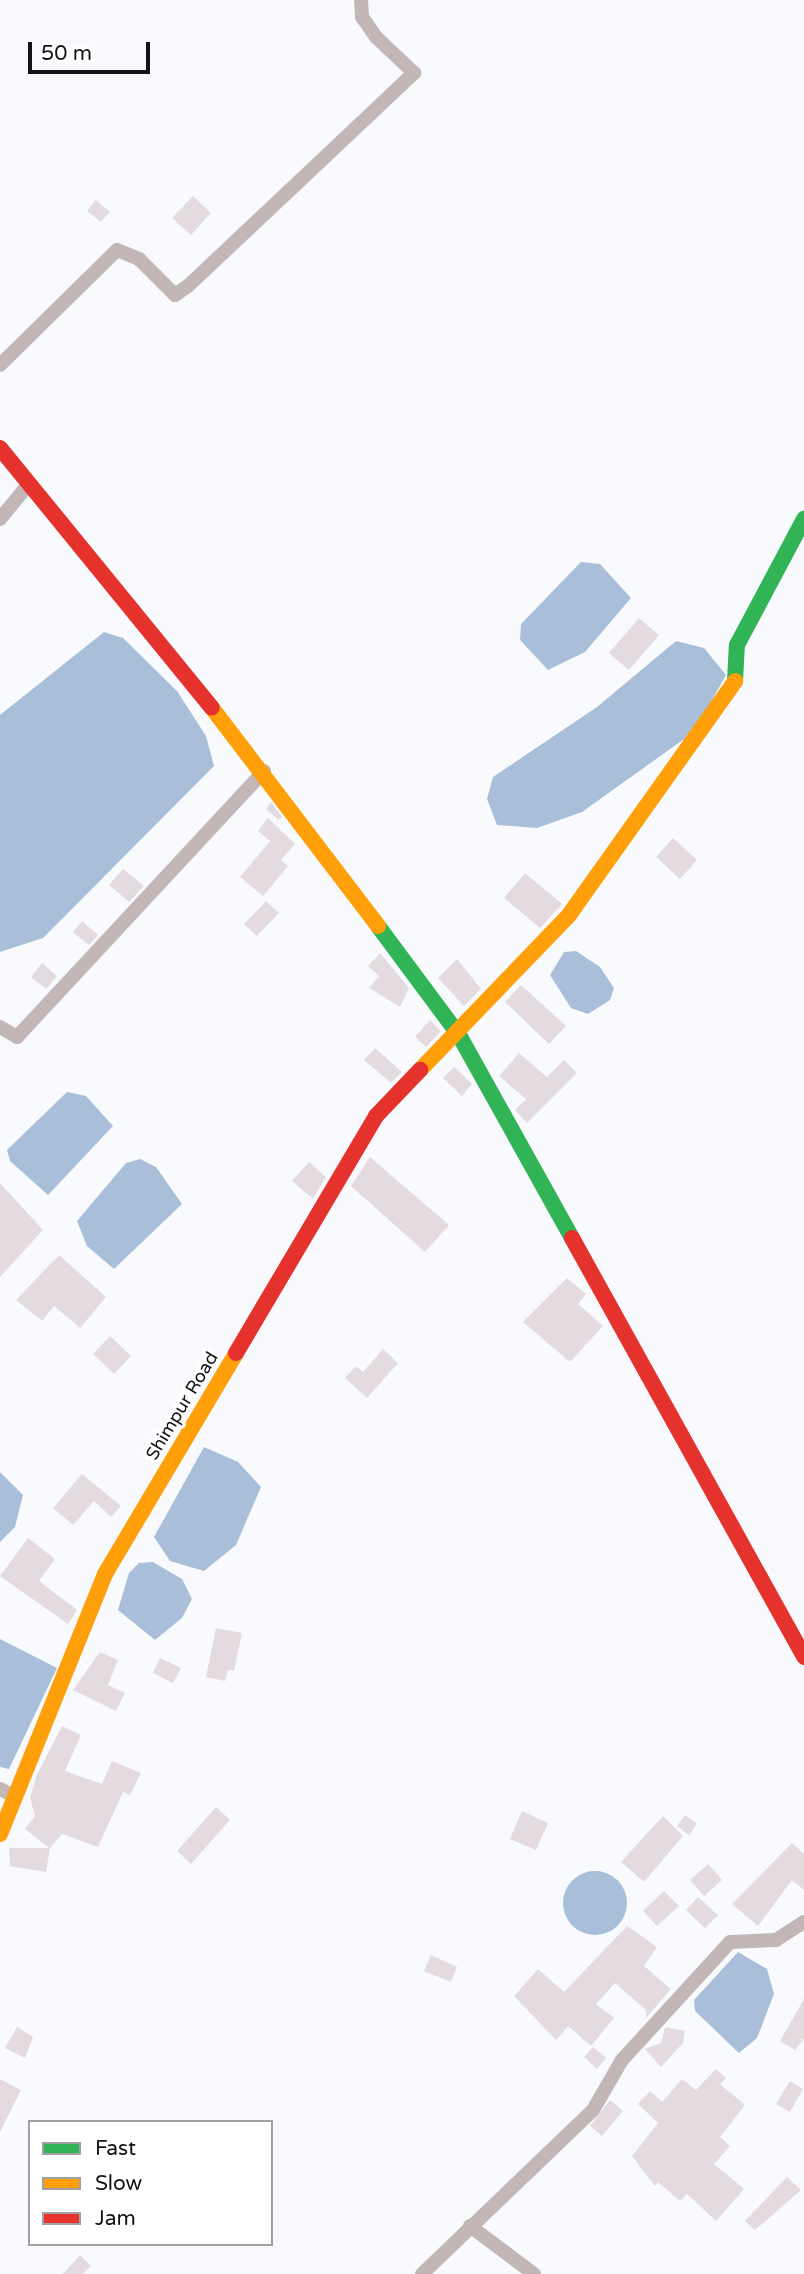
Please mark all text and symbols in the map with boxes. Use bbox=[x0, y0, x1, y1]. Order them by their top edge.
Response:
scale bar bbox=[32, 28, 154, 72]
text: 50 m bbox=[41, 41, 92, 66]
street label: Shimpur Road bbox=[141, 1348, 223, 1464]
legend bbox=[28, 2120, 273, 2246]
text: Fast bbox=[95, 2136, 136, 2161]
text: Slow bbox=[95, 2171, 142, 2196]
text: Jam bbox=[95, 2206, 136, 2231]

